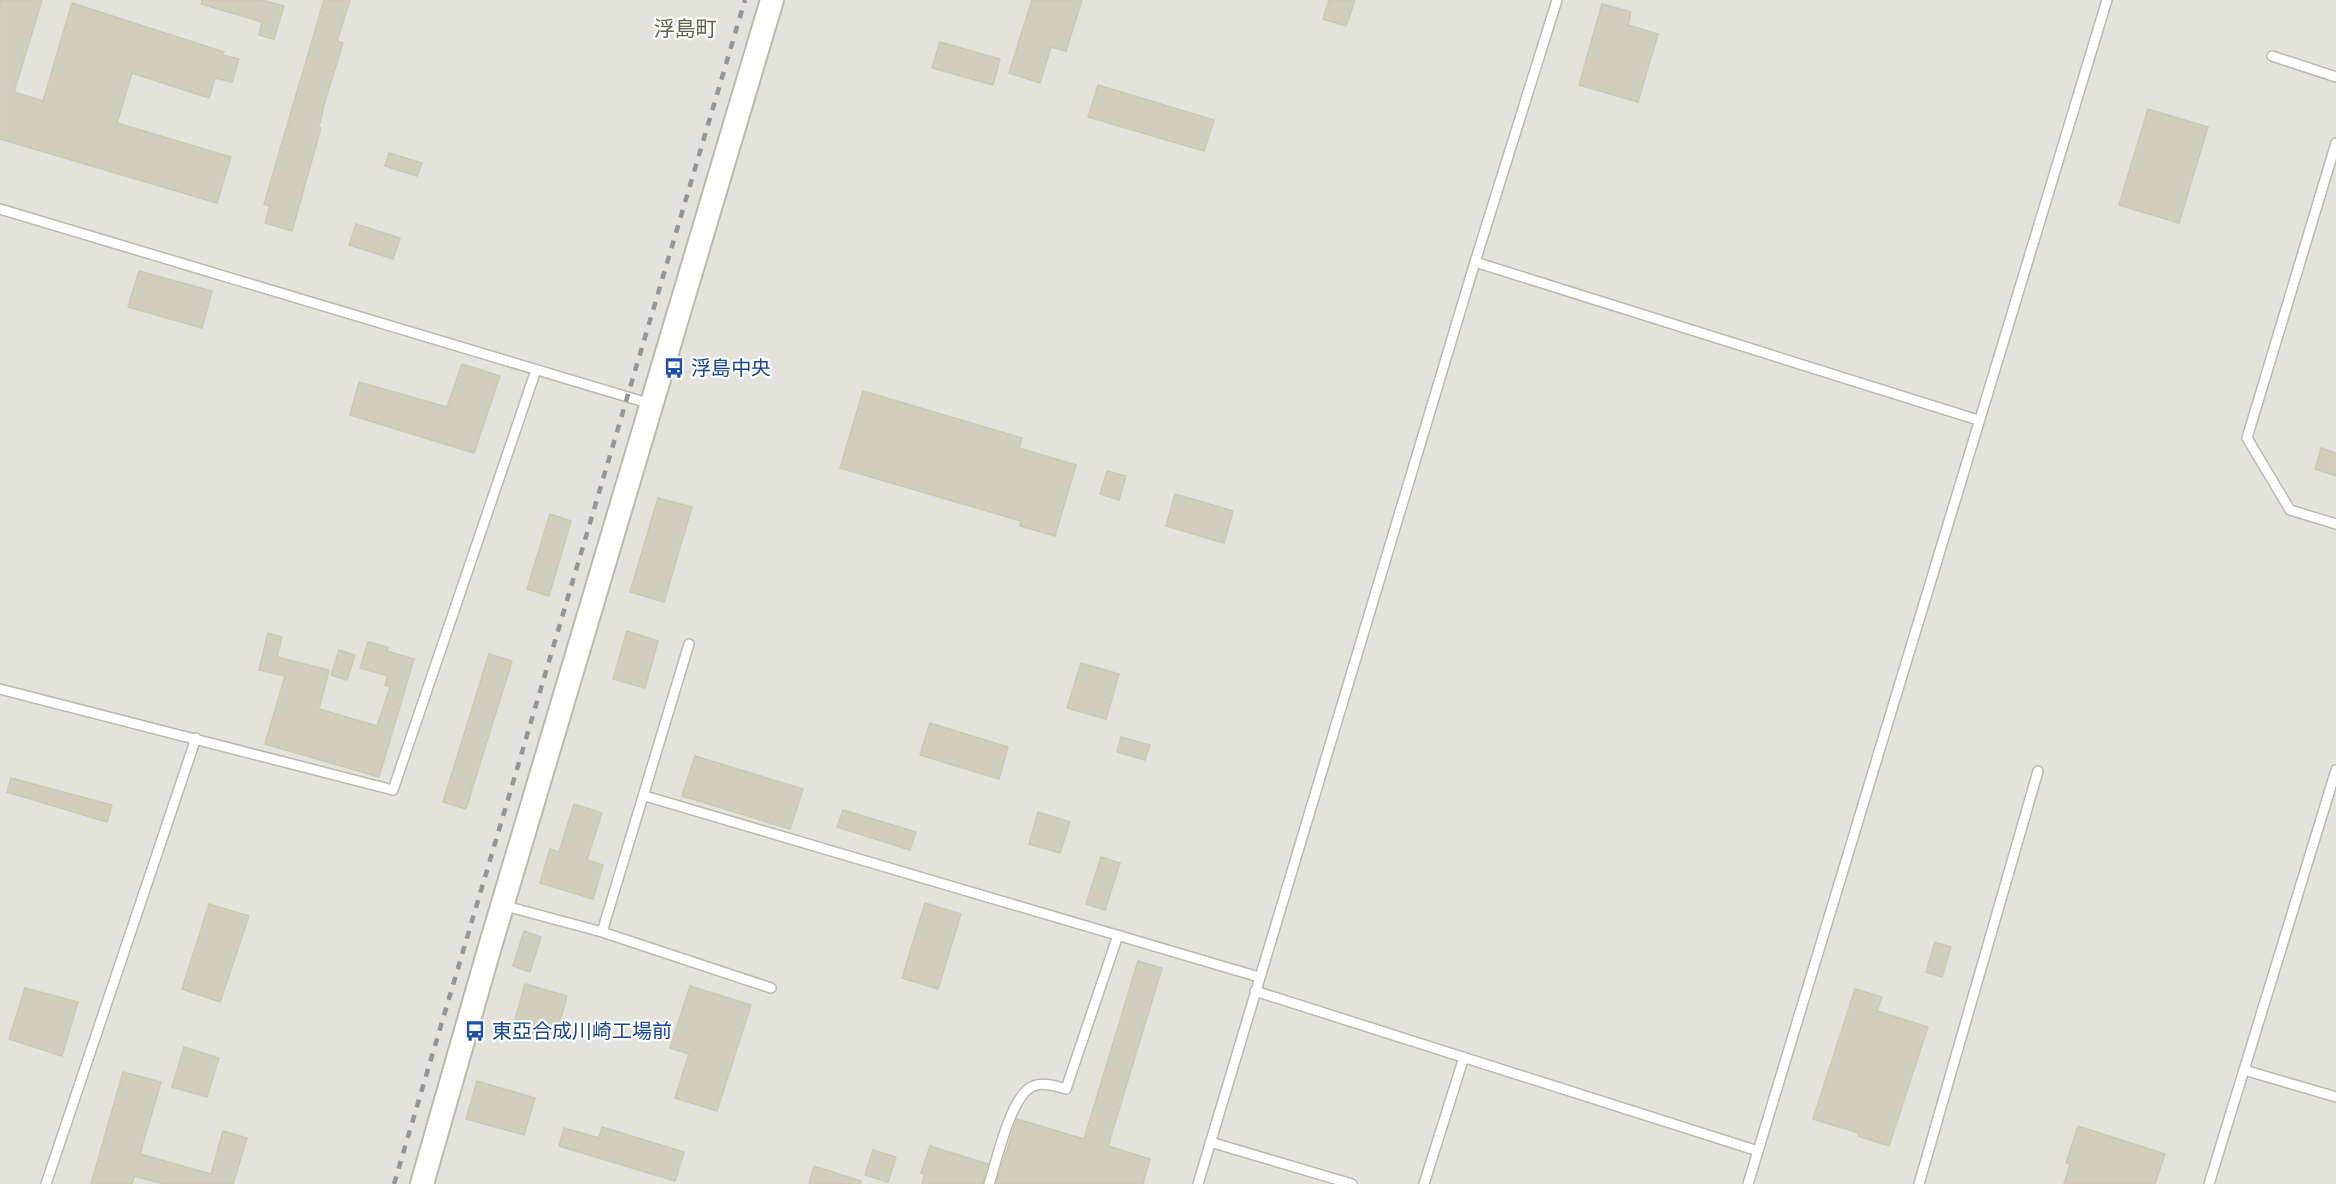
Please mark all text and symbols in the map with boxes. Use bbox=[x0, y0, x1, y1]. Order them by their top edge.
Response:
district label: 浮島町 bbox=[654, 15, 717, 42]
place label: 浮島中央 bbox=[691, 355, 771, 381]
bus stop icon: 浮島中央 bbox=[662, 356, 686, 380]
place label: 東亞合成川崎工場前 bbox=[492, 1018, 672, 1044]
bus stop icon: 東亞合成川崎工場前 bbox=[463, 1019, 487, 1043]

